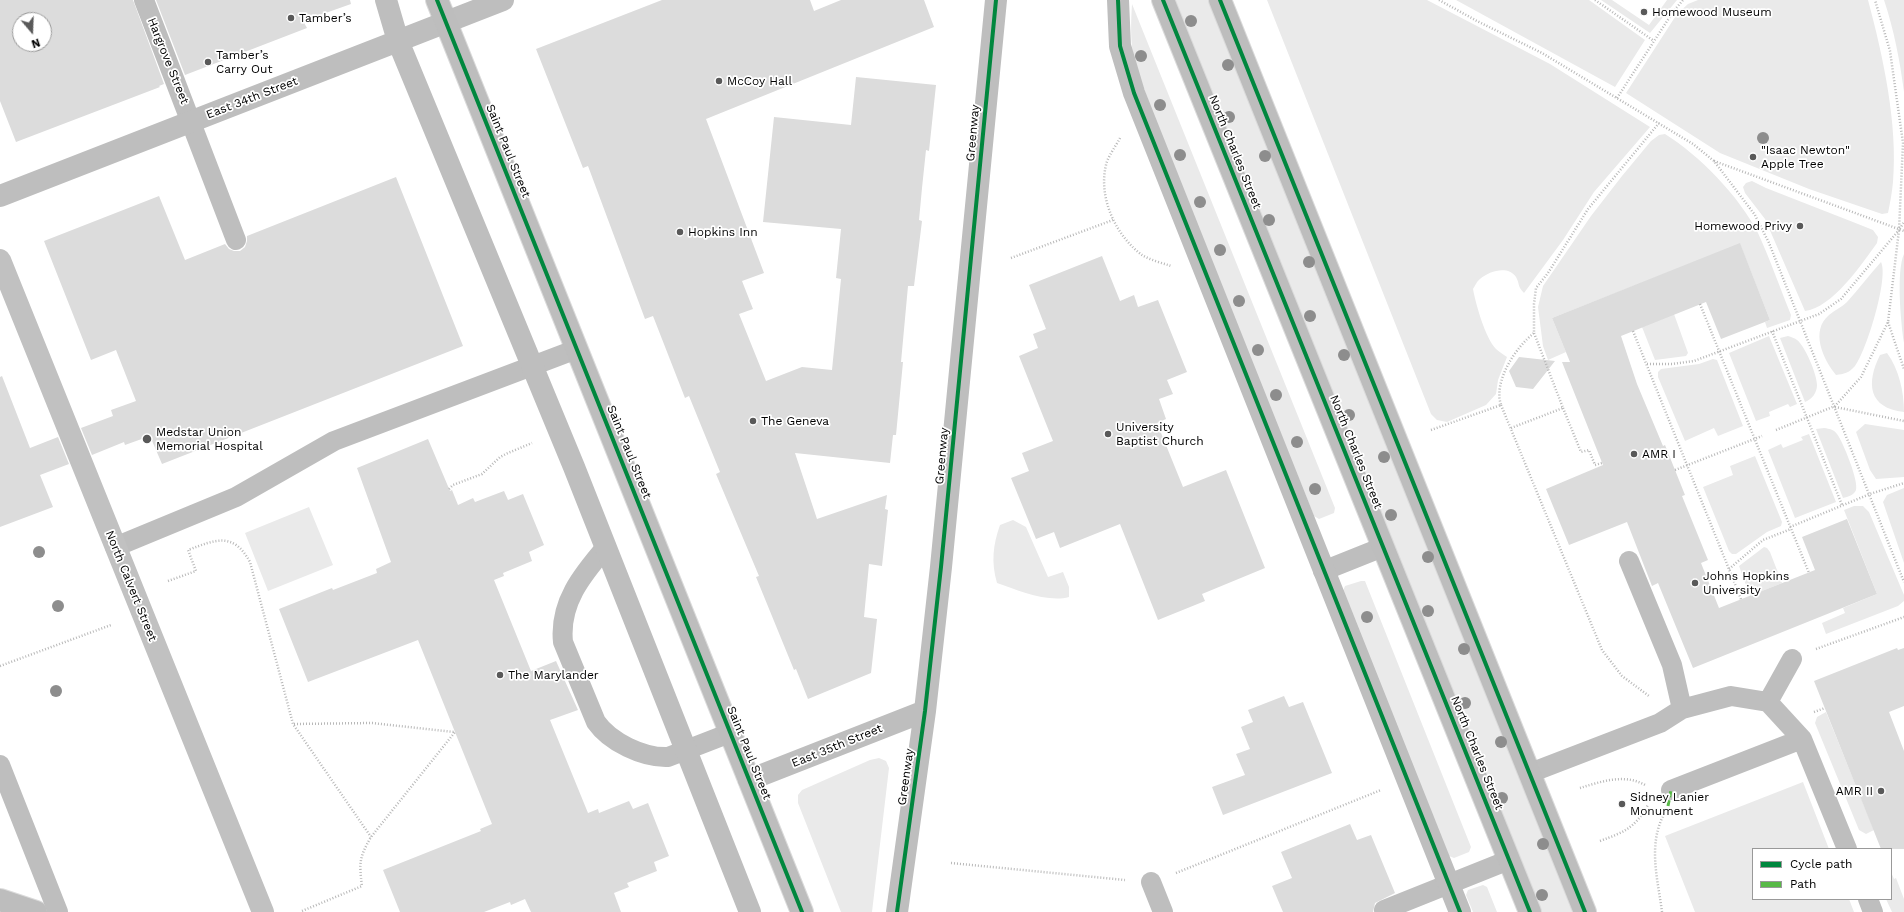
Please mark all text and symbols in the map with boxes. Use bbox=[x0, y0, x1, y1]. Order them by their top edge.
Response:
place label: Homewood Museum bbox=[1652, 5, 1772, 19]
marker: Homewood Museum bbox=[1639, 7, 1649, 17]
place label: Tamber’s bbox=[299, 11, 352, 25]
north arrow bbox=[12, 12, 52, 52]
marker: Tamber’s bbox=[286, 13, 296, 23]
street label: Hargrove Street bbox=[144, 16, 192, 106]
text: N bbox=[30, 35, 42, 50]
place label: Tamber’s Carry Out bbox=[216, 48, 273, 76]
marker: Tamber’s Carry Out bbox=[203, 57, 213, 67]
street label: East 34th Street bbox=[204, 74, 300, 122]
place label: McCoy Hall bbox=[727, 74, 792, 88]
marker: McCoy Hall bbox=[714, 76, 724, 86]
street label: North Charles Street bbox=[1206, 93, 1264, 211]
street label: Saint Paul Street bbox=[483, 102, 533, 200]
street label: Greenway bbox=[963, 104, 983, 162]
place label: "Isaac Newton" Apple Tree bbox=[1761, 143, 1850, 171]
marker: "Isaac Newton" Apple Tree bbox=[1748, 152, 1758, 162]
place label: Homewood Privy bbox=[1694, 219, 1792, 233]
marker: Homewood Privy bbox=[1795, 221, 1805, 231]
place label: Hopkins Inn bbox=[688, 225, 758, 239]
marker: Hopkins Inn bbox=[675, 227, 685, 237]
street label: North Charles Street bbox=[1327, 393, 1385, 511]
street label: Saint Paul Street bbox=[604, 403, 654, 501]
place label: The Geneva bbox=[761, 414, 829, 428]
marker: The Geneva bbox=[748, 416, 758, 426]
place label: University Baptist Church bbox=[1116, 420, 1204, 448]
place label: Medstar Union Memorial Hospital bbox=[156, 425, 263, 453]
street label: Greenway bbox=[932, 427, 952, 485]
marker: University Baptist Church bbox=[1103, 429, 1113, 439]
marker: Medstar Union Memorial Hospital bbox=[141, 433, 153, 445]
place label: AMR I bbox=[1642, 447, 1676, 461]
marker: AMR I bbox=[1629, 449, 1639, 459]
street label: North Calvert Street bbox=[102, 528, 160, 644]
place label: Johns Hopkins University bbox=[1703, 569, 1789, 597]
marker: Johns Hopkins University bbox=[1690, 578, 1700, 588]
place label: The Marylander bbox=[508, 668, 599, 682]
marker: The Marylander bbox=[495, 670, 505, 680]
street label: North Charles Street bbox=[1448, 694, 1506, 812]
street label: Saint Paul Street bbox=[724, 704, 774, 802]
street label: East 35th Street bbox=[790, 721, 884, 771]
street label: Greenway bbox=[895, 748, 917, 806]
place label: AMR II bbox=[1836, 784, 1873, 798]
marker: AMR II bbox=[1876, 786, 1886, 796]
place label: Sidney Lanier Monument bbox=[1630, 790, 1709, 818]
marker: Sidney Lanier Monument bbox=[1617, 799, 1627, 809]
legend bbox=[1752, 848, 1892, 900]
text: Cycle path bbox=[1790, 857, 1852, 871]
text: Path bbox=[1790, 877, 1816, 891]

